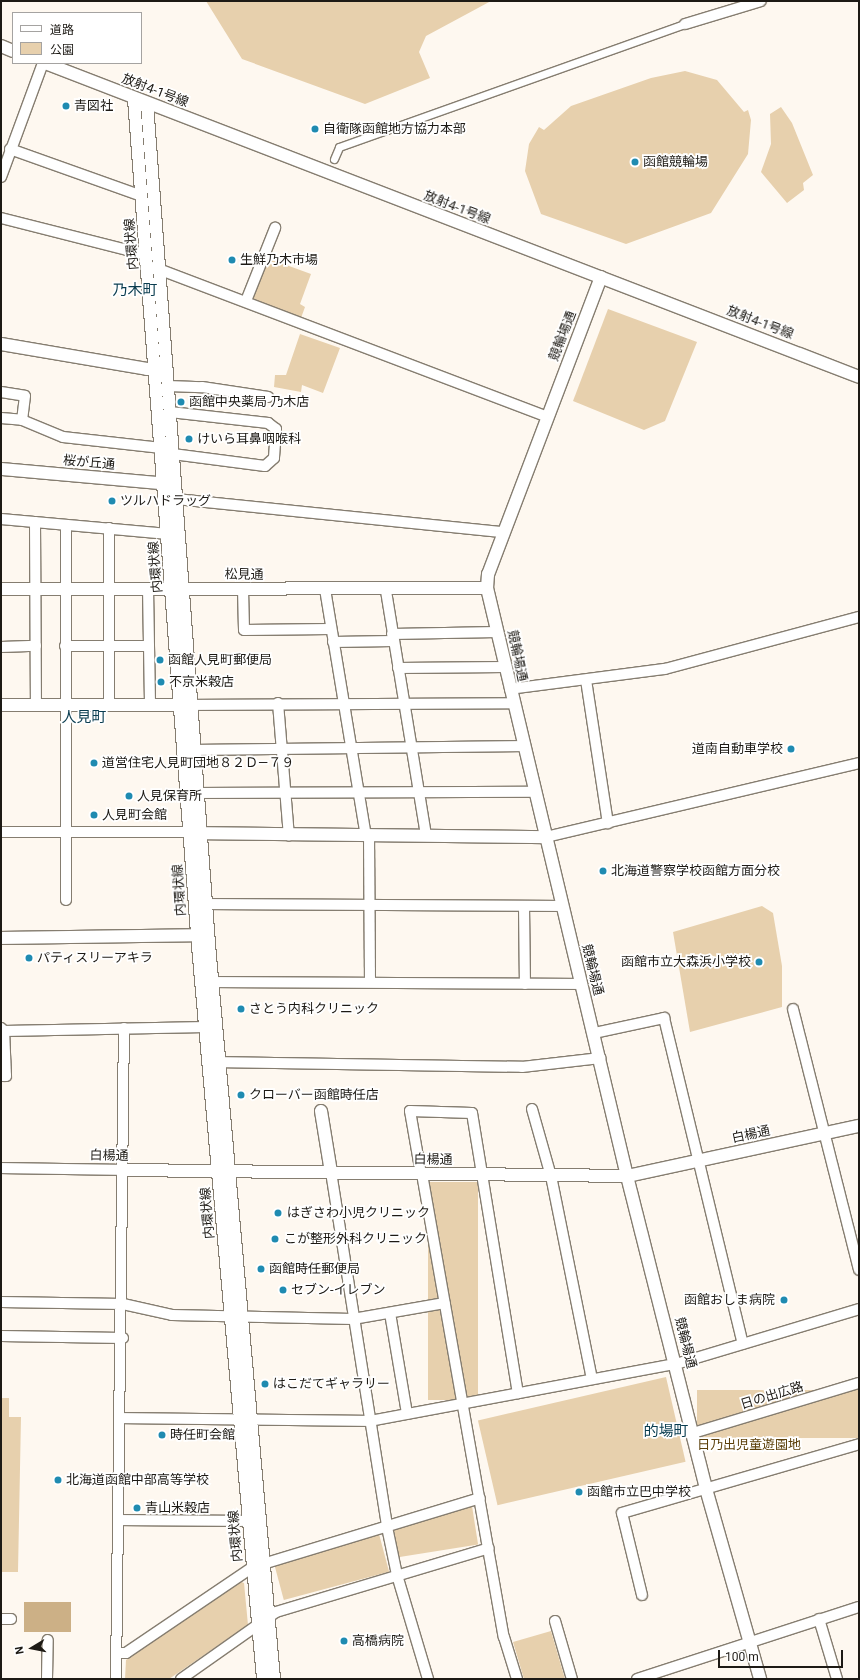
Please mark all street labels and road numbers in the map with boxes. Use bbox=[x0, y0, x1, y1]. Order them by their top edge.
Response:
street label: 放射4-1号線 bbox=[119, 71, 191, 111]
street label: 放射4-1号線 bbox=[421, 188, 493, 228]
street label: 内環状線 bbox=[122, 217, 142, 271]
street label: 放射4-1号線 bbox=[724, 303, 796, 343]
street label: 競輪場通 bbox=[546, 309, 580, 363]
street label: 桜が丘通 bbox=[62, 453, 116, 473]
street label: 内環状線 bbox=[146, 540, 166, 594]
street label: 松見通 bbox=[224, 567, 264, 583]
street label: 競輪場通 bbox=[504, 629, 530, 683]
street label: 内環状線 bbox=[170, 864, 190, 916]
street label: 競輪場通 bbox=[578, 943, 606, 997]
street label: 白楊通 bbox=[730, 1123, 772, 1147]
street label: 白楊通 bbox=[89, 1148, 129, 1164]
street label: 白楊通 bbox=[413, 1152, 453, 1168]
street label: 内環状線 bbox=[198, 1186, 218, 1240]
street label: 競輪場通 bbox=[671, 1316, 699, 1370]
street label: 日の出広路 bbox=[739, 1379, 805, 1413]
street label: 内環状線 bbox=[226, 1509, 246, 1563]

